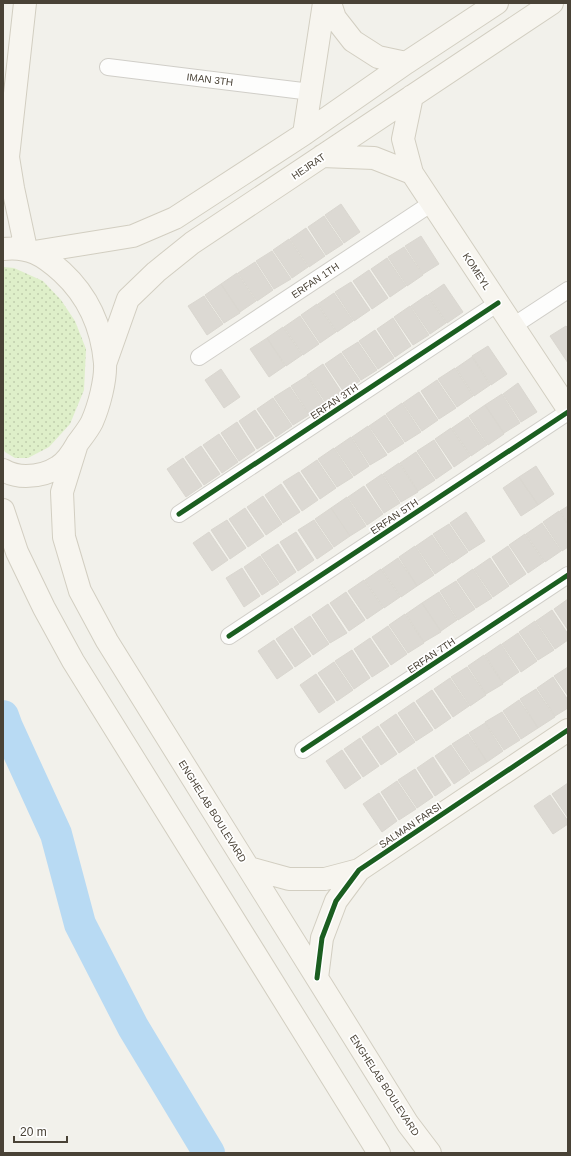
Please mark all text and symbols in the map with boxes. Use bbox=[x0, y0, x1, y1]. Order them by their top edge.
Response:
street label: IMAN 3TH bbox=[186, 71, 234, 88]
street label: HEJRAT bbox=[289, 151, 327, 182]
street label: KOMEYL bbox=[461, 251, 493, 292]
street label: ERFAN 1TH bbox=[289, 260, 341, 300]
street label: ERFAN 3TH bbox=[308, 381, 360, 421]
street label: ERFAN 5TH bbox=[368, 496, 420, 536]
street label: ERFAN 7TH bbox=[405, 635, 457, 675]
street label: ENGHELAB BOULEVARD bbox=[177, 758, 249, 864]
street label: SALMAN FARSI bbox=[377, 800, 444, 850]
street label: ENGHELAB BOULEVARD bbox=[348, 1033, 421, 1138]
scale bar bbox=[14, 1118, 67, 1144]
text: 20 m bbox=[20, 1125, 47, 1139]

